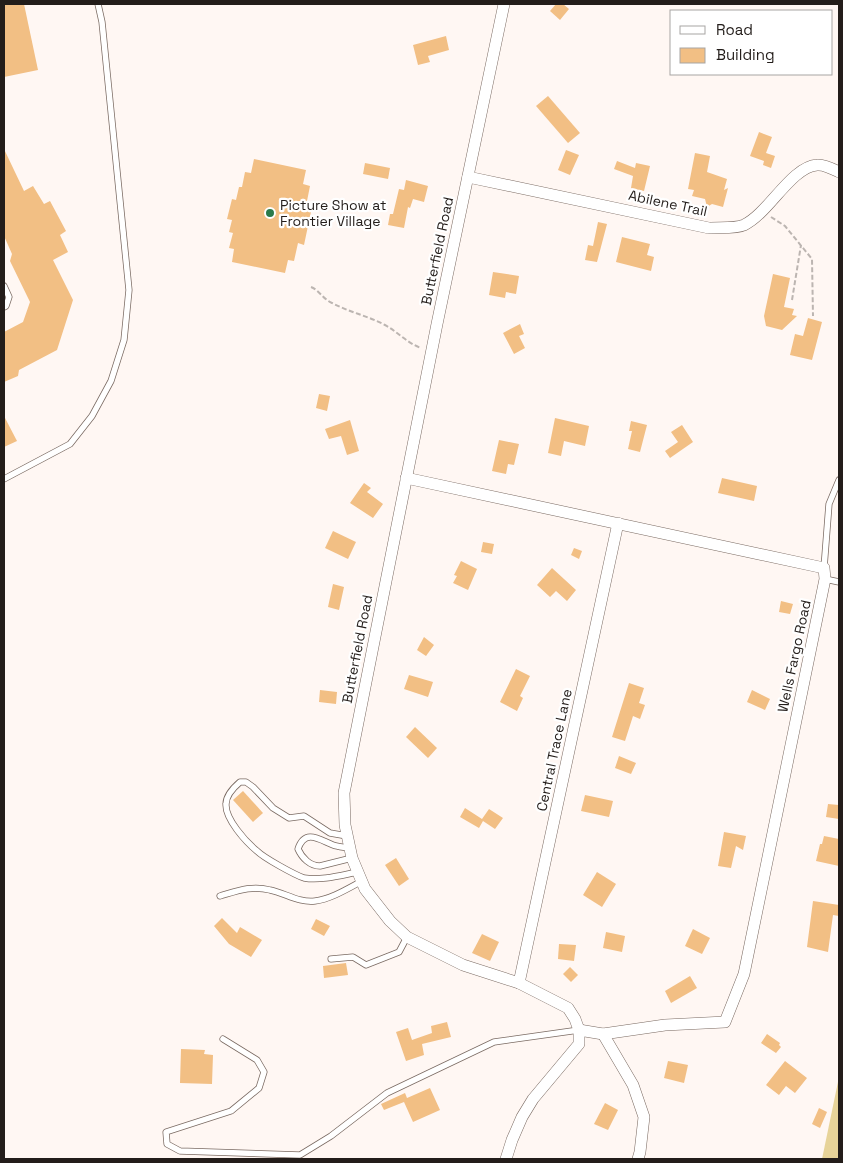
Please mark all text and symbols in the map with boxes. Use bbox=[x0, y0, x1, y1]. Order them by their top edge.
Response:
legend bbox=[670, 10, 833, 75]
text: Road bbox=[716, 20, 753, 39]
text: Building bbox=[716, 45, 775, 64]
street label: Abilene Trail bbox=[627, 186, 709, 220]
street label: Butterfield Road bbox=[417, 195, 457, 307]
place label: Picture Show at Frontier Village bbox=[280, 196, 386, 230]
marker: Picture Show at Frontier Village bbox=[264, 207, 276, 219]
street label: Butterfield Road bbox=[338, 593, 376, 705]
street label: Wells Fargo Road bbox=[773, 598, 815, 714]
street label: Central Trace Lane bbox=[532, 687, 576, 813]

